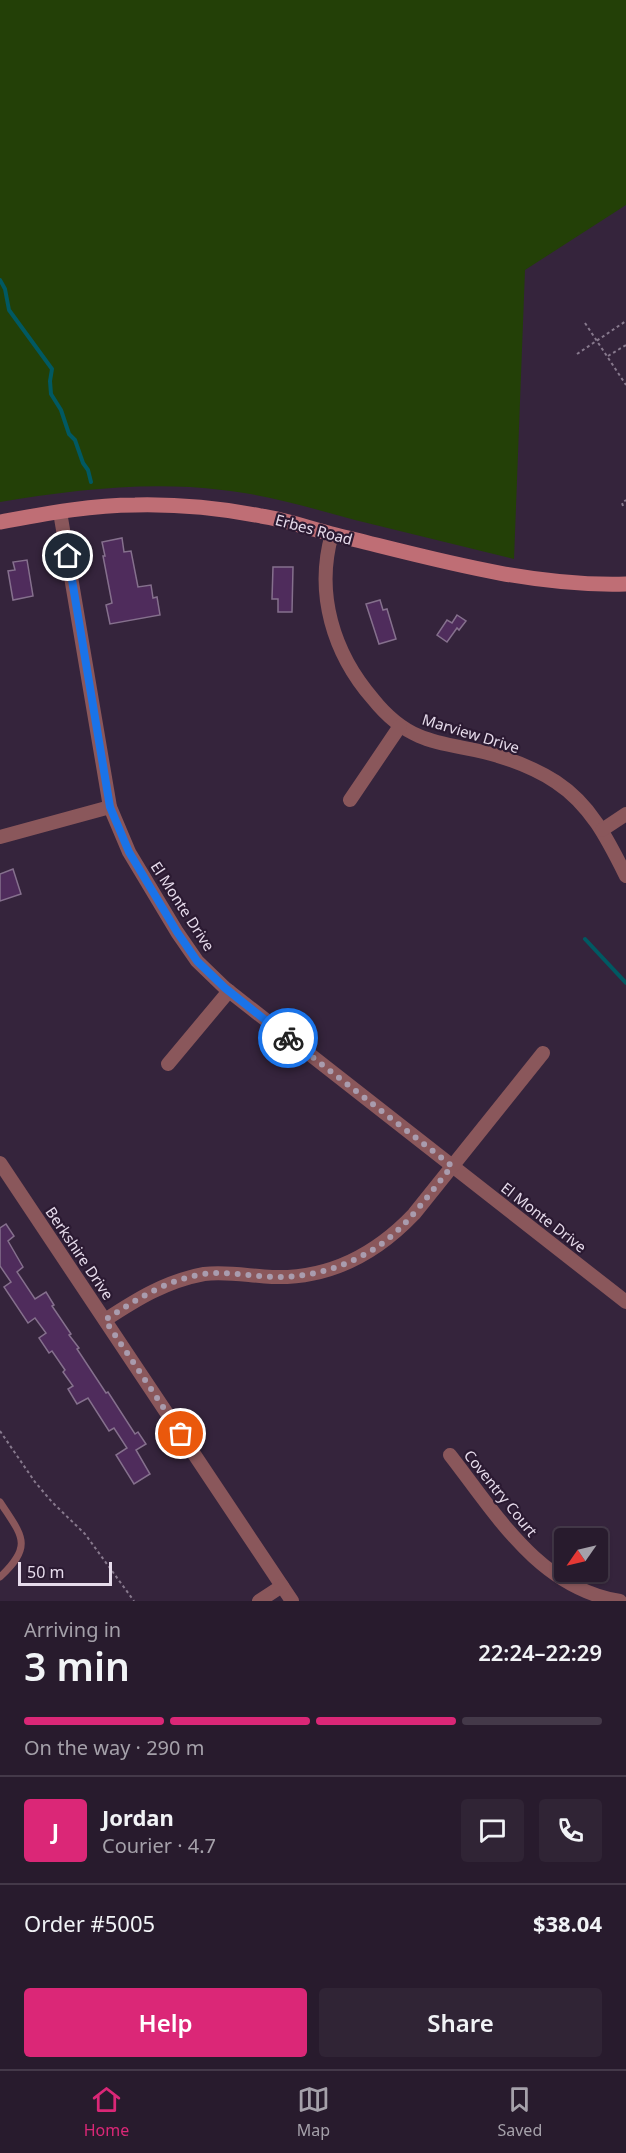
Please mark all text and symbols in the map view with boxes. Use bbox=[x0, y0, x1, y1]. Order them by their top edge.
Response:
street label: Erbes Road bbox=[273, 509, 355, 549]
pin bbox=[42, 530, 93, 581]
icon: home bbox=[51, 539, 84, 572]
street label: Marview Drive bbox=[420, 709, 522, 757]
street label: El Monte Drive bbox=[147, 857, 219, 955]
courier bbox=[258, 1008, 318, 1068]
icon: bike bbox=[272, 1022, 305, 1055]
street label: El Monte Drive bbox=[497, 1177, 591, 1257]
street label: Berkshire Drive bbox=[41, 1203, 119, 1303]
pin bbox=[155, 1408, 206, 1459]
icon: bag bbox=[164, 1417, 197, 1450]
street label: Coventry Court bbox=[460, 1445, 543, 1541]
north arrow bbox=[554, 1528, 608, 1582]
map controls bbox=[554, 1528, 608, 1582]
scale bar bbox=[18, 1559, 112, 1586]
text: 50 m bbox=[27, 1561, 64, 1583]
text: Arriving in bbox=[24, 1616, 121, 1643]
text: 22:24–22:29 bbox=[478, 1637, 602, 1667]
text: 3 min bbox=[24, 1639, 130, 1692]
text: On the way · 290 m bbox=[24, 1734, 204, 1761]
button: chat bbox=[461, 1799, 524, 1862]
button: phone bbox=[539, 1799, 602, 1862]
text: Jordan bbox=[102, 1802, 174, 1832]
text: J bbox=[52, 1815, 59, 1845]
text: Courier · 4.7 bbox=[102, 1832, 216, 1859]
text: Order #5005 bbox=[24, 1908, 155, 1938]
text: $38.04 bbox=[533, 1908, 602, 1938]
button: Help bbox=[24, 1988, 307, 2057]
button: Share bbox=[319, 1988, 602, 2057]
tab: Home bbox=[84, 2083, 129, 2141]
tab: Map bbox=[297, 2083, 330, 2141]
tab: Saved bbox=[497, 2083, 542, 2141]

